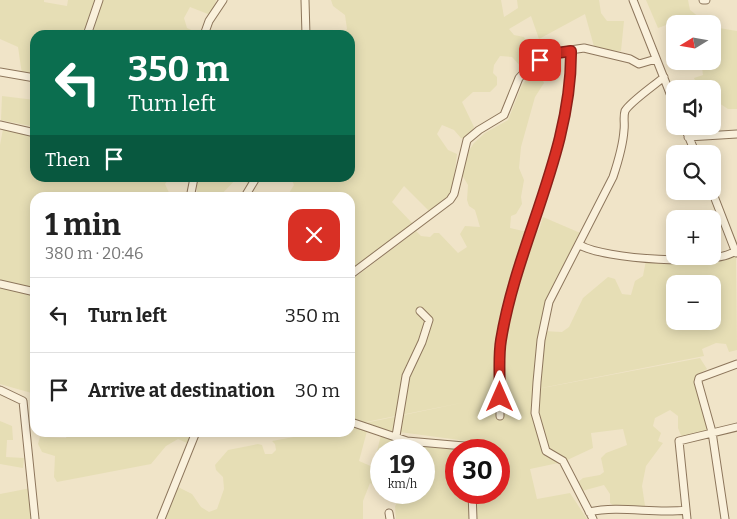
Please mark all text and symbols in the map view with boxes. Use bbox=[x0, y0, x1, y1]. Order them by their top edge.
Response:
north arrow bbox=[666, 15, 721, 70]
map controls bbox=[666, 15, 721, 330]
pin bbox=[519, 39, 561, 81]
icon: arrive bbox=[526, 46, 554, 74]
text: 350 m bbox=[128, 48, 229, 90]
icon: left bbox=[45, 50, 110, 115]
button: sound bbox=[666, 80, 721, 135]
text: Turn left bbox=[128, 90, 216, 117]
icon: arrive bbox=[100, 145, 128, 173]
button: search bbox=[666, 145, 721, 200]
text: Then bbox=[45, 148, 90, 171]
text: 1 min bbox=[45, 207, 121, 243]
button: close bbox=[288, 209, 340, 261]
button: + bbox=[666, 210, 721, 265]
text: 380 m · 20:46 bbox=[45, 244, 143, 263]
button: − bbox=[666, 275, 721, 330]
icon: left bbox=[45, 301, 73, 329]
text: Turn left bbox=[88, 304, 167, 327]
text: 350 m bbox=[285, 304, 340, 327]
position arrow bbox=[473, 370, 525, 422]
icon: arrive bbox=[45, 376, 73, 404]
text: Arrive at destination bbox=[88, 379, 275, 402]
text: 30 m bbox=[295, 379, 340, 402]
speed limit sign: 30 bbox=[445, 439, 510, 504]
text: 19 bbox=[390, 450, 415, 480]
text: km/h bbox=[388, 477, 417, 491]

